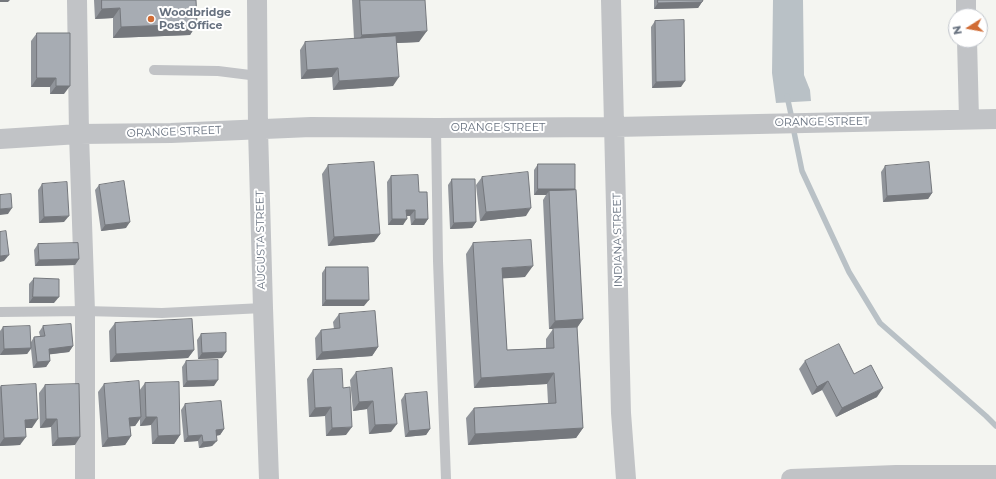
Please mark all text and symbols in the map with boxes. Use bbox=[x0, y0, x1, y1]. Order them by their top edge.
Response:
place label: Woodbridge Post Office bbox=[159, 6, 231, 32]
north arrow bbox=[948, 8, 988, 48]
marker: Woodbridge Post Office bbox=[146, 14, 156, 24]
text: N bbox=[949, 24, 965, 36]
street label: ORANGE STREET bbox=[775, 115, 869, 129]
street label: ORANGE STREET bbox=[451, 121, 545, 135]
street label: ORANGE STREET bbox=[126, 124, 222, 140]
street label: AUGUSTA STREET bbox=[254, 190, 268, 290]
street label: INDIANA STREET bbox=[611, 193, 625, 287]

